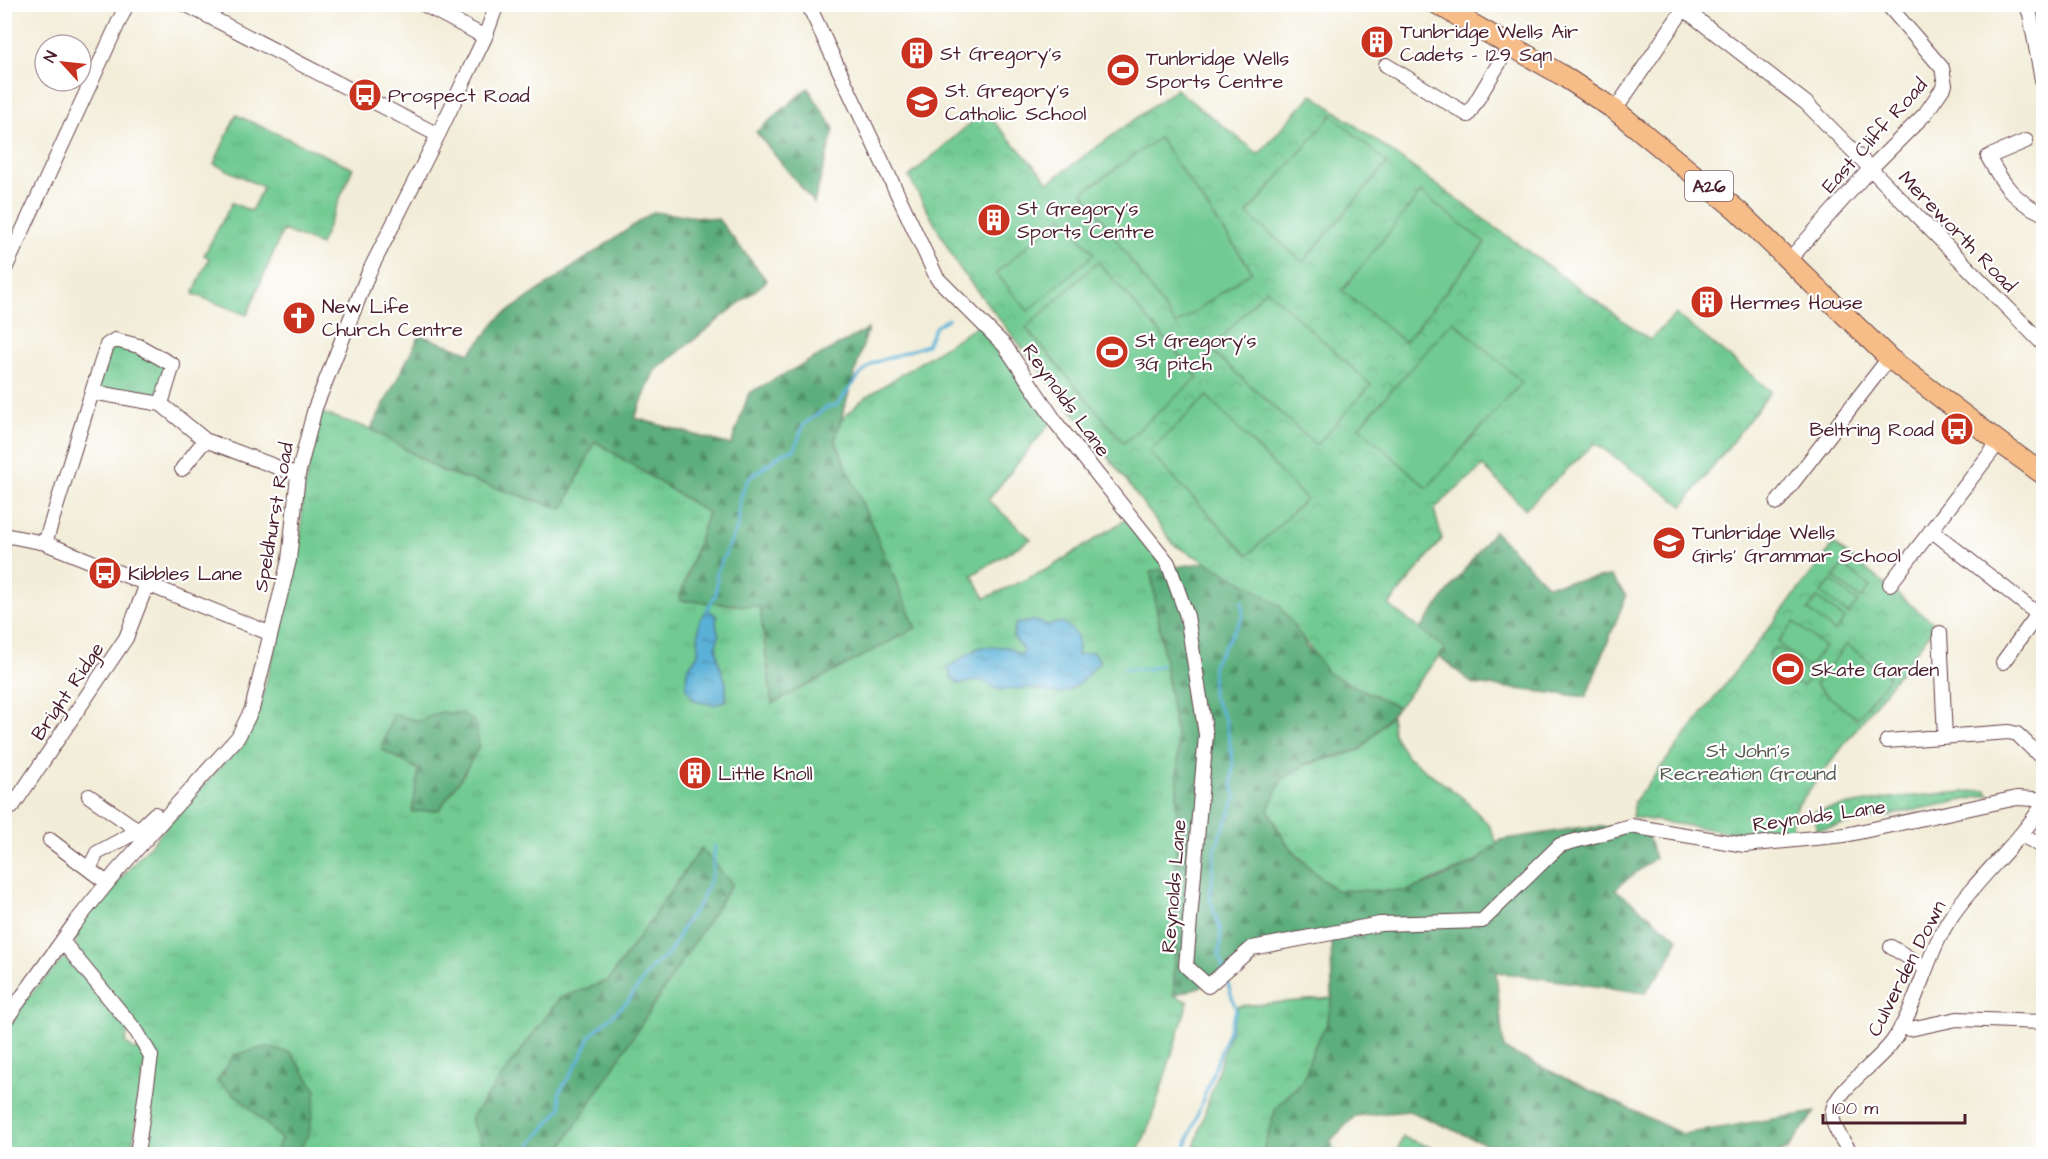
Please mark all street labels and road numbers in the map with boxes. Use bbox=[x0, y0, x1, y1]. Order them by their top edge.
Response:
street label: East Cliff Road bbox=[1815, 72, 1934, 199]
street label: Mereworth Road bbox=[1892, 165, 2023, 299]
road number: A26 bbox=[1685, 171, 1733, 201]
street label: Reynolds Lane bbox=[1015, 338, 1117, 464]
street label: Speldhurst Road bbox=[247, 440, 301, 594]
street label: Bright Ridge bbox=[25, 637, 112, 747]
street label: Reynolds Lane bbox=[1751, 793, 1888, 840]
street label: Reynolds Lane bbox=[1154, 818, 1195, 954]
street label: Culverden Down bbox=[1861, 896, 1953, 1041]

